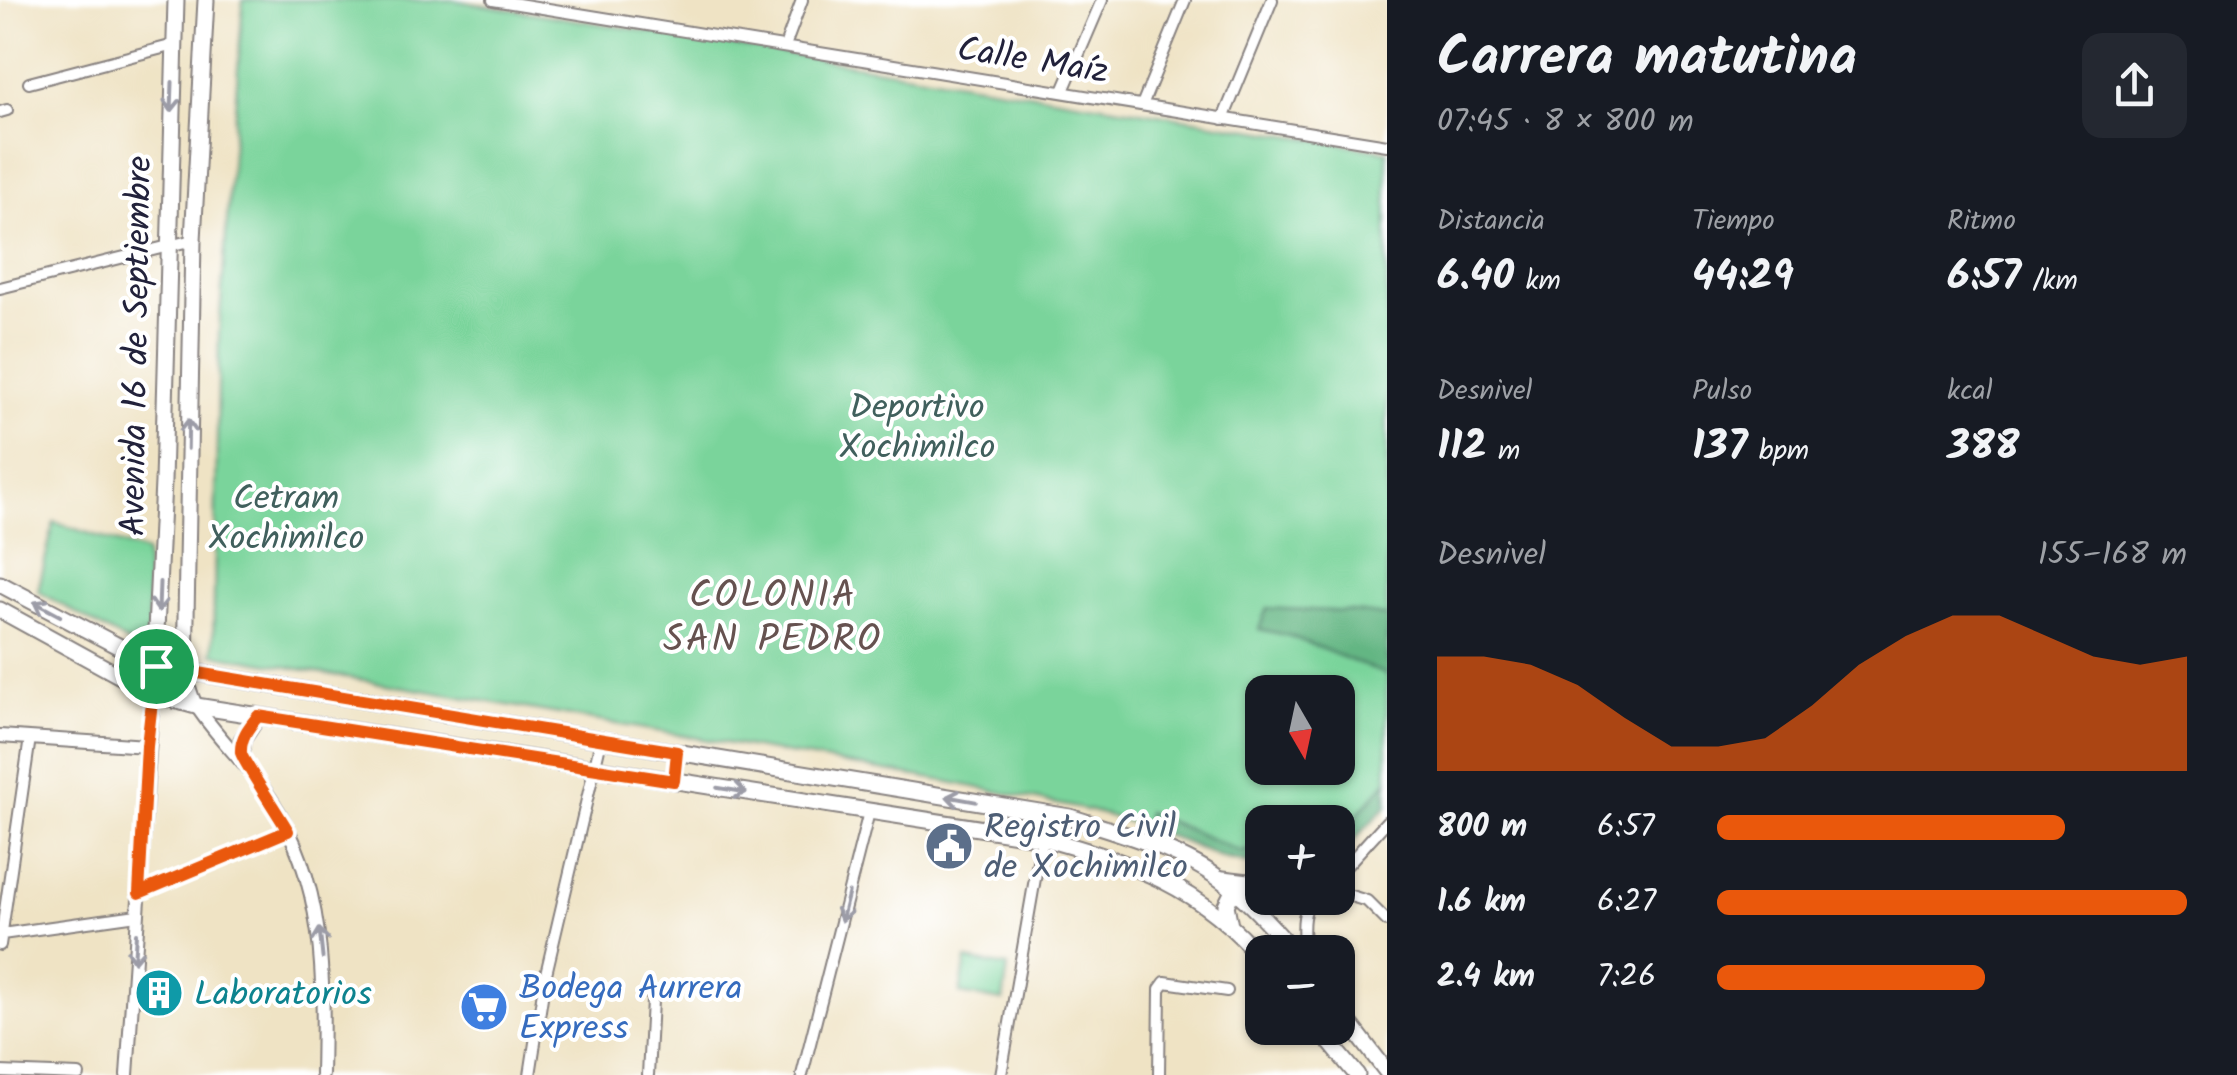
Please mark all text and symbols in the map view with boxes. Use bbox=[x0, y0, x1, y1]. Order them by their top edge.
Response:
text: Carrera matutina bbox=[1437, 16, 1857, 103]
street label: Calle Maíz bbox=[953, 22, 1112, 102]
button: share bbox=[2082, 33, 2187, 138]
one-way arrow bbox=[162, 81, 181, 113]
text: 07:45 · 8 × 800 m bbox=[1437, 97, 1694, 148]
street label: Avenida 16 de Septiembre bbox=[107, 155, 169, 537]
text: Distancia bbox=[1437, 199, 1545, 244]
text: Tiempo bbox=[1692, 199, 1775, 244]
text: Ritmo bbox=[1947, 199, 2016, 244]
text: 6.40 bbox=[1437, 244, 1514, 311]
text: 44:29 bbox=[1692, 244, 1794, 311]
text: 6:57 bbox=[1947, 244, 2021, 311]
text: km bbox=[1514, 259, 1561, 304]
text: /km bbox=[2021, 259, 2078, 304]
text: Desnivel bbox=[1437, 369, 1532, 414]
text: Pulso bbox=[1692, 369, 1752, 414]
text: kcal bbox=[1947, 369, 1993, 414]
park label: Deportivo Xochimilco bbox=[839, 381, 995, 477]
text: 112 bbox=[1437, 414, 1487, 481]
text: 137 bbox=[1692, 414, 1747, 481]
text: 388 bbox=[1947, 414, 2020, 481]
one-way arrow bbox=[178, 419, 197, 451]
text: m bbox=[1487, 429, 1520, 474]
text: bpm bbox=[1747, 429, 1809, 474]
park label: Cetram Xochimilco bbox=[208, 472, 364, 568]
text: Desnivel bbox=[1437, 530, 1546, 581]
text: 155–168 m bbox=[2038, 530, 2187, 581]
district label: COLONIA SAN PEDRO bbox=[663, 567, 883, 671]
one-way arrow bbox=[149, 581, 168, 613]
one-way arrow bbox=[32, 599, 62, 618]
pin bbox=[114, 624, 199, 709]
icon: arrive bbox=[129, 639, 184, 694]
north arrow bbox=[1245, 675, 1355, 785]
map controls bbox=[1245, 675, 1355, 1045]
one-way arrow bbox=[715, 782, 748, 800]
one-way arrow bbox=[946, 789, 978, 808]
place label: Registro Civil de Xochimilco bbox=[984, 801, 1188, 897]
text: 800 m bbox=[1437, 802, 1527, 853]
text: 6:57 bbox=[1597, 802, 1655, 853]
button: + bbox=[1245, 805, 1355, 915]
public building icon: Registro Civil de Xochimilco bbox=[923, 820, 975, 872]
text: 1.6 km bbox=[1437, 877, 1526, 928]
text: 6:27 bbox=[1597, 877, 1656, 928]
one-way arrow bbox=[834, 891, 853, 922]
one-way arrow bbox=[311, 927, 330, 959]
one-way arrow bbox=[125, 931, 144, 963]
button: − bbox=[1245, 935, 1355, 1045]
text: 2.4 km bbox=[1437, 952, 1535, 1003]
text: 7:26 bbox=[1597, 952, 1656, 1003]
place label: Bodega Aurrera Express bbox=[519, 962, 742, 1058]
building icon: Laboratorios bbox=[133, 967, 185, 1019]
place label: Laboratorios bbox=[194, 968, 372, 1024]
supermarket icon: Bodega Aurrera Express bbox=[458, 981, 510, 1033]

